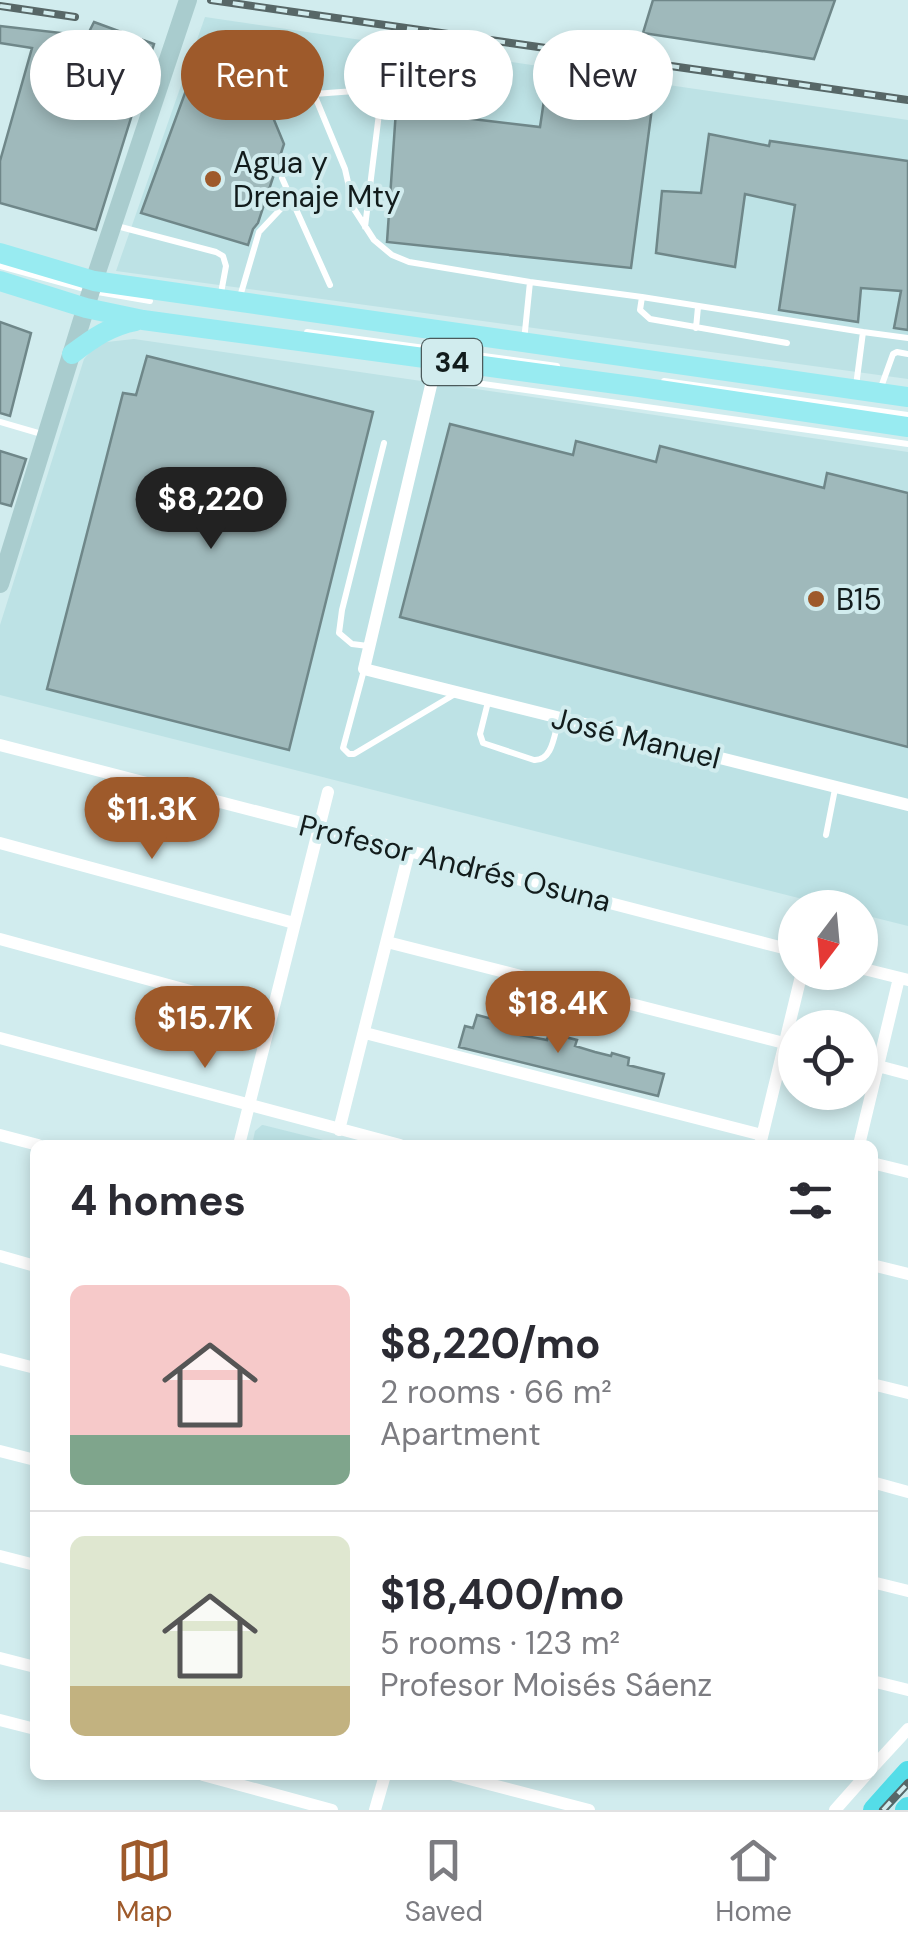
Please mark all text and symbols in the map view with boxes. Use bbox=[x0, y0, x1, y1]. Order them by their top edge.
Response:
chip: Buy bbox=[30, 30, 161, 120]
chip: Rent bbox=[181, 30, 324, 120]
chip: Filters bbox=[344, 30, 513, 120]
chip: New bbox=[533, 30, 673, 120]
place label: Agua y Drenaje Mty bbox=[233, 143, 401, 216]
marker: Agua y Drenaje Mty bbox=[202, 168, 224, 190]
road number: 34 bbox=[422, 339, 482, 385]
pin: $8,220 bbox=[130, 467, 292, 552]
text: $8,220 bbox=[158, 478, 264, 520]
place label: B15 bbox=[836, 580, 882, 619]
marker: B15 bbox=[805, 588, 827, 610]
street label: José Manuel bbox=[548, 698, 724, 778]
pin: $11.3K bbox=[71, 777, 233, 862]
text: $11.3K bbox=[107, 788, 197, 830]
street label: Profesor Andrés Osuna bbox=[295, 805, 615, 921]
north arrow bbox=[778, 890, 878, 990]
map controls bbox=[778, 890, 878, 1110]
pin: $18.4K bbox=[477, 971, 639, 1056]
text: $18.4K bbox=[508, 982, 609, 1024]
pin: $15.7K bbox=[124, 986, 286, 1071]
text: $15.7K bbox=[157, 997, 253, 1039]
button: locate bbox=[778, 1010, 878, 1110]
text: 4 homes bbox=[70, 1173, 246, 1228]
icon: filters bbox=[783, 1173, 838, 1228]
text: $8,220/mo bbox=[380, 1316, 601, 1371]
icon: home bbox=[150, 1325, 270, 1445]
text: 2 rooms · 66 m² bbox=[380, 1371, 612, 1413]
text: Apartment bbox=[380, 1413, 541, 1455]
text: $18,400/mo bbox=[380, 1567, 625, 1622]
icon: home bbox=[150, 1576, 270, 1696]
text: 5 rooms · 123 m² bbox=[380, 1622, 620, 1664]
text: Profesor Moisés Sáenz bbox=[380, 1664, 712, 1706]
tab: Map bbox=[116, 1833, 172, 1930]
tab: Saved bbox=[405, 1833, 483, 1930]
tab: Home bbox=[715, 1833, 792, 1930]

